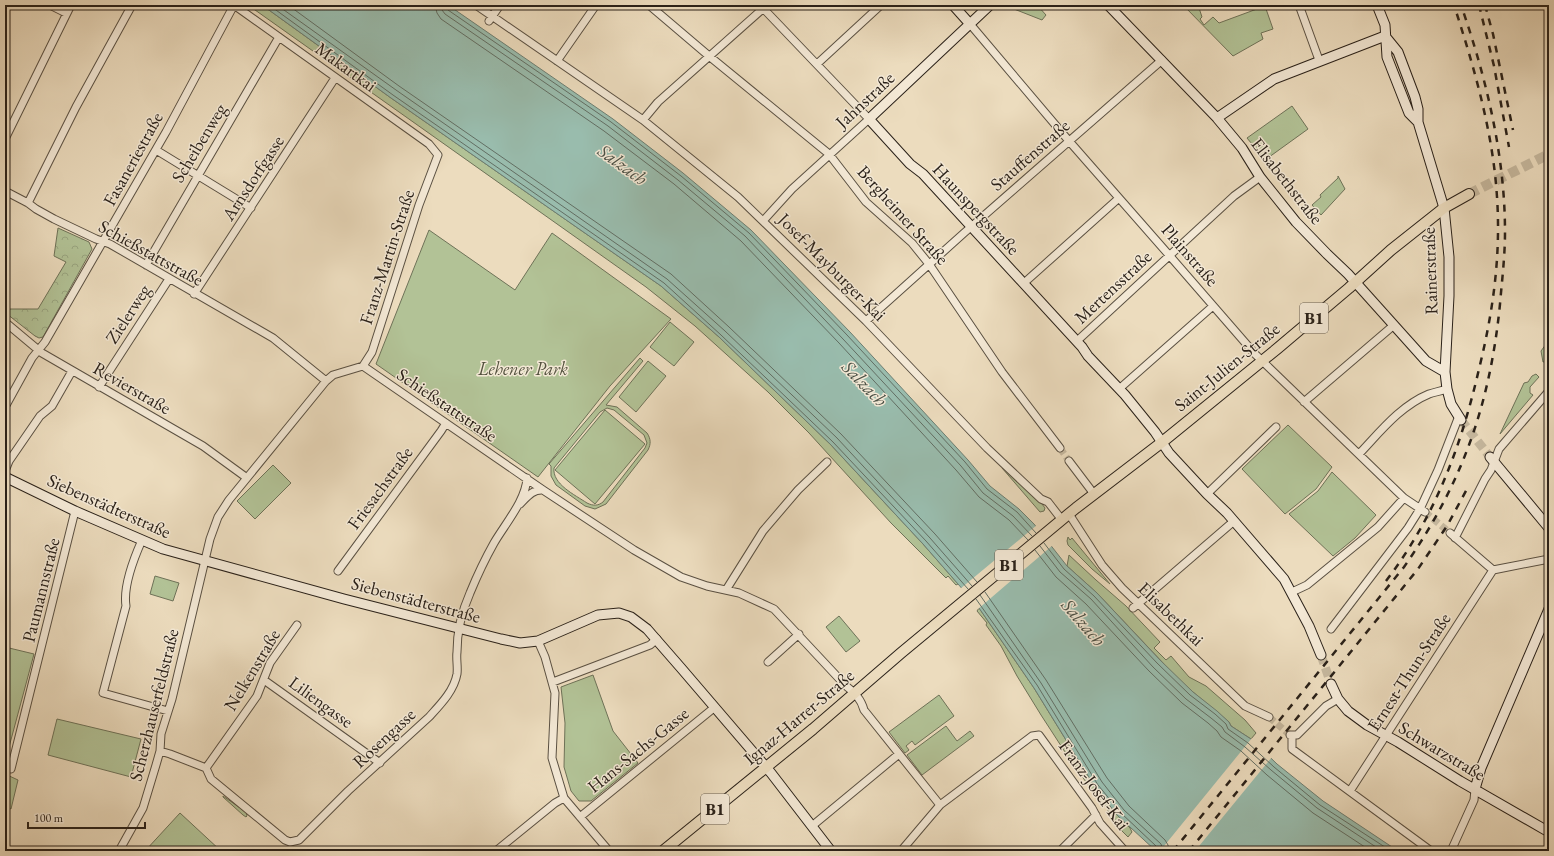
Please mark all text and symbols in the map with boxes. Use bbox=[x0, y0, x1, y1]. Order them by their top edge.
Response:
street label: Makartkai bbox=[311, 37, 382, 97]
street label: Jahnstraße bbox=[829, 66, 899, 134]
street label: Scheibenweg bbox=[166, 99, 231, 187]
street label: Fasaneriestraße bbox=[97, 108, 168, 210]
street label: Stauffenstraße bbox=[985, 114, 1074, 195]
street label: Arnsdorfgasse bbox=[216, 131, 289, 226]
street label: Elisabethstraße bbox=[1246, 133, 1328, 229]
water label: Salzach bbox=[592, 137, 652, 191]
street label: Haunspergstraße bbox=[928, 158, 1025, 259]
street label: Bergheimer Straße bbox=[853, 160, 954, 269]
street label: Franz-Martin-Straße bbox=[354, 186, 419, 327]
street label: Josef-Mayburger-Kai bbox=[772, 206, 892, 326]
street label: Schießstattstraße bbox=[95, 214, 208, 291]
street label: Plainstraße bbox=[1157, 218, 1224, 291]
street label: Rainerstraße bbox=[1416, 227, 1443, 315]
street label: Mertensstraße bbox=[1069, 245, 1156, 328]
street label: Zielerweg bbox=[100, 279, 155, 348]
road number: B1 bbox=[1300, 303, 1328, 333]
street label: Saint-Julien-Straße bbox=[1169, 317, 1284, 416]
water label: Salzach bbox=[836, 354, 893, 412]
street label: Revierstraße bbox=[89, 356, 175, 419]
park label: Lehener Park bbox=[477, 357, 568, 380]
street label: Schießstattstraße bbox=[393, 363, 502, 447]
street label: Friesachstraße bbox=[342, 442, 417, 534]
street label: Siebenstädterstraße bbox=[44, 468, 175, 543]
street label: Paumannstraße bbox=[16, 535, 65, 644]
road number: B1 bbox=[995, 550, 1023, 580]
street label: Siebenstädterstraße bbox=[349, 571, 483, 628]
street label: Elisabethkai bbox=[1133, 576, 1210, 651]
water label: Salzach bbox=[1055, 593, 1111, 651]
street label: Ernest-Thun-Straße bbox=[1362, 608, 1455, 735]
street label: Nelkenstraße bbox=[218, 625, 285, 715]
street label: Scherzhauserfeldstraße bbox=[123, 626, 184, 783]
street label: Ignaz-Harrer-Straße bbox=[739, 664, 859, 769]
street label: Liliengasse bbox=[285, 671, 358, 733]
street label: Hans-Sachs-Gasse bbox=[582, 702, 693, 798]
street label: Rosengasse bbox=[347, 703, 420, 773]
street label: Schwarzstraße bbox=[1395, 716, 1490, 785]
street label: Franz-Josef-Kai bbox=[1054, 735, 1135, 835]
road number: B1 bbox=[701, 794, 729, 824]
scale bar bbox=[28, 804, 145, 830]
text: 100 m bbox=[34, 810, 64, 826]

